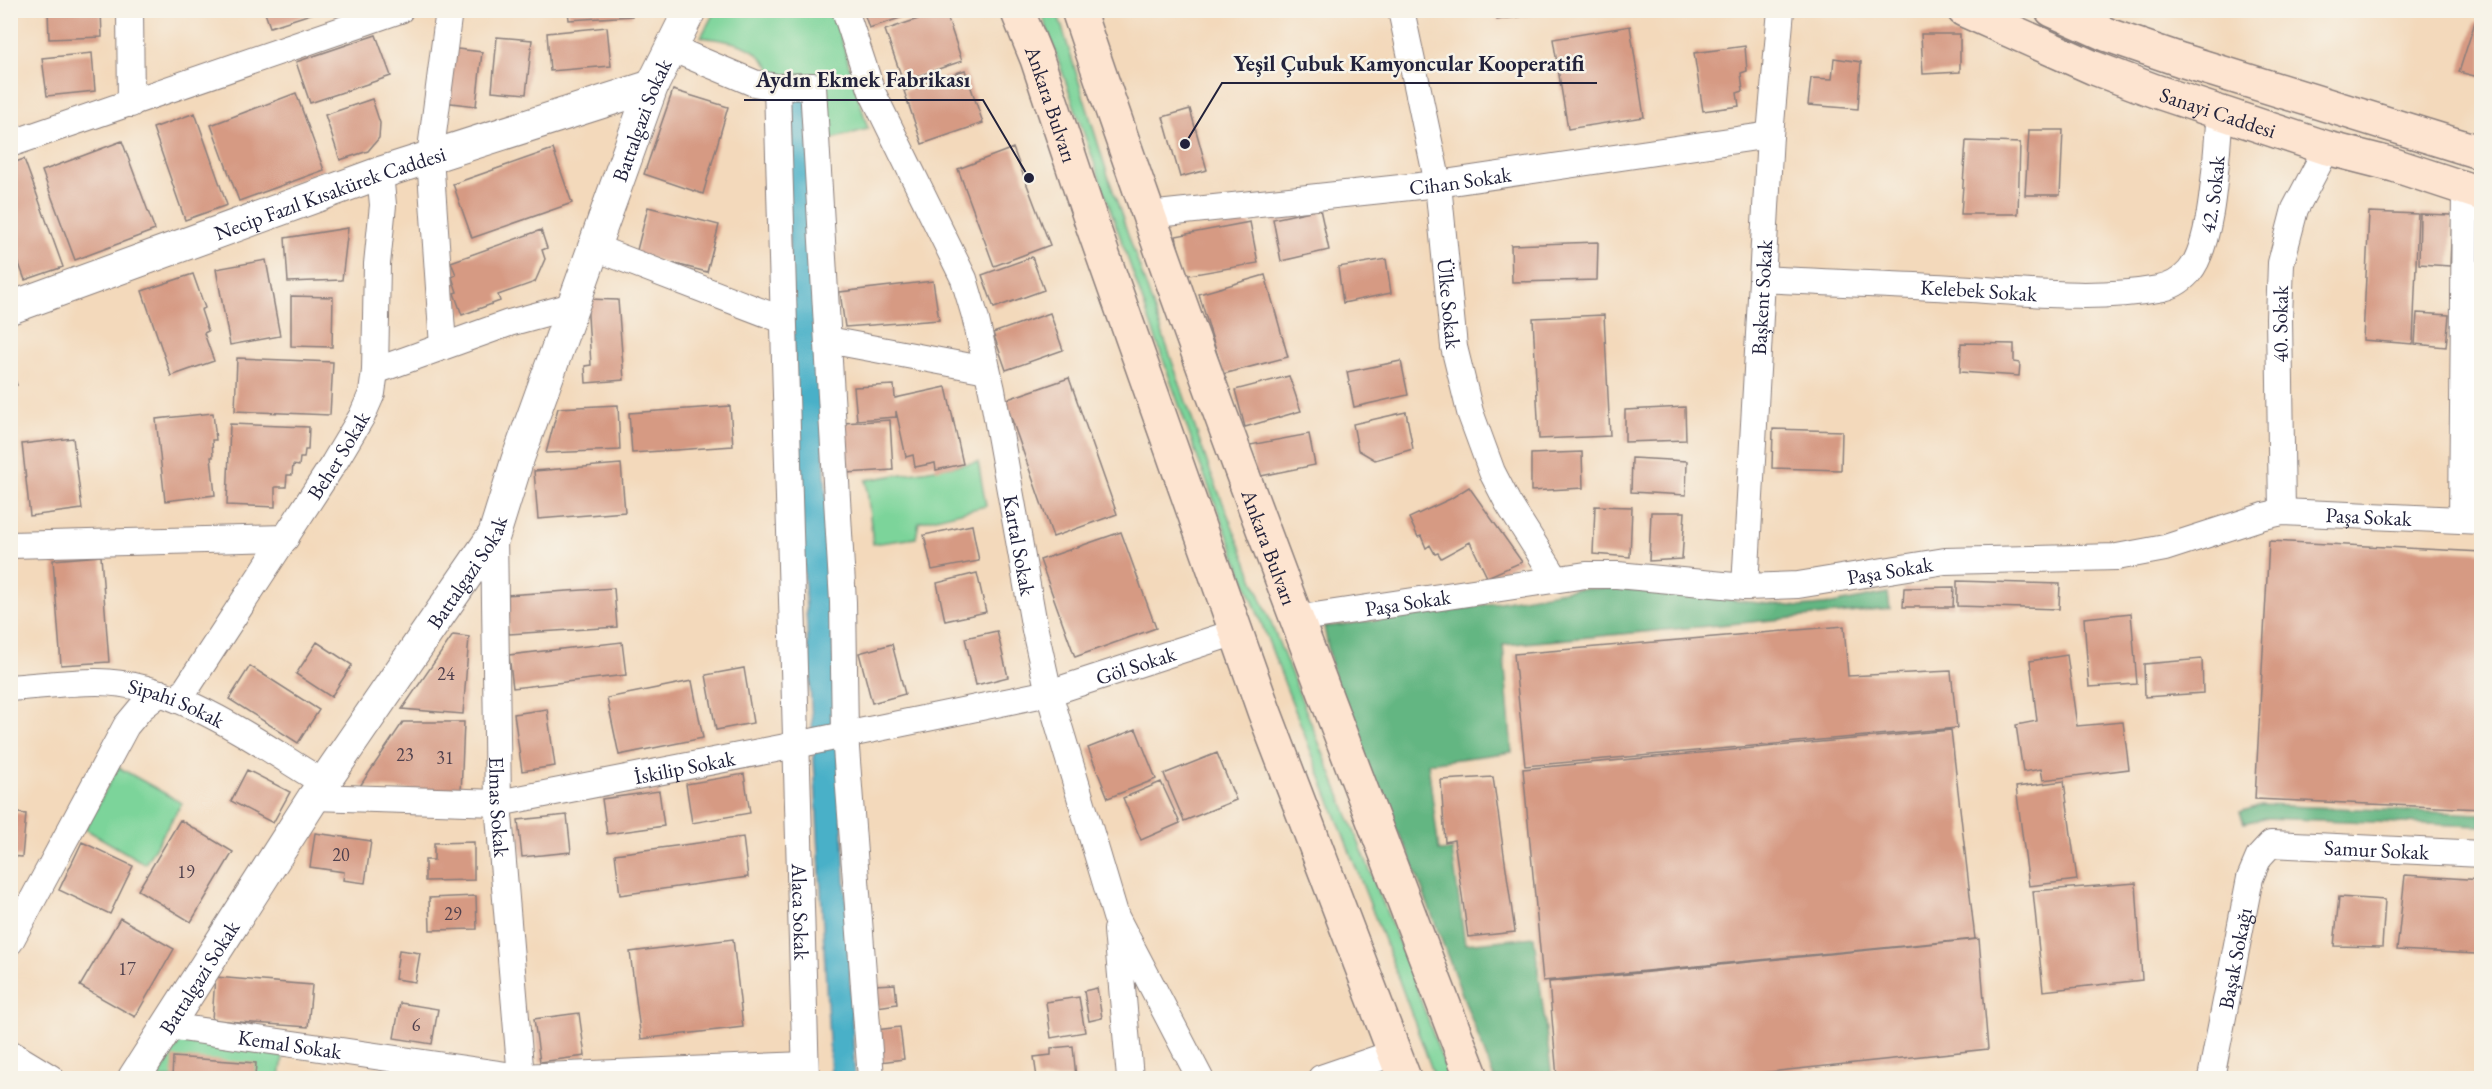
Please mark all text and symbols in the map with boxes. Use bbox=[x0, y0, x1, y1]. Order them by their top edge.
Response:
street label: Ankara Bulvarı bbox=[1019, 40, 1084, 166]
callout: Yeşil Çubuk Kamyoncular Kooperatifi bbox=[1222, 43, 1597, 83]
text: Yeşil Çubuk Kamyoncular Kooperatifi bbox=[1234, 49, 1584, 78]
street label: Battalgazi Sokak bbox=[605, 53, 678, 185]
callout: Aydın Ekmek Fabrikası bbox=[744, 60, 983, 100]
text: Aydın Ekmek Fabrikası bbox=[755, 65, 971, 94]
street label: Sanayi Caddesi bbox=[2157, 80, 2280, 144]
street label: Necip Fazıl Kısakürek Caddesi bbox=[210, 139, 449, 246]
street label: 42. Sokak bbox=[2193, 153, 2230, 235]
street label: Cihan Sokak bbox=[1408, 160, 1514, 200]
street label: Başkent Sokak bbox=[1744, 238, 1778, 356]
street label: Ülke Sokak bbox=[1432, 257, 1468, 351]
street label: Kelebek Sokak bbox=[1920, 273, 2039, 307]
street label: 40. Sokak bbox=[2265, 284, 2294, 363]
street label: Beher Sokak bbox=[301, 405, 376, 504]
street label: Ankara Bulvarı bbox=[1235, 484, 1304, 608]
street label: Kartal Sokak bbox=[998, 493, 1042, 599]
street label: Paşa Sokak bbox=[2325, 500, 2414, 531]
street label: Battalgazi Sokak bbox=[420, 511, 513, 634]
street label: Paşa Sokak bbox=[1845, 550, 1936, 590]
street label: Paşa Sokak bbox=[1363, 582, 1454, 622]
street label: Göl Sokak bbox=[1092, 639, 1180, 690]
house number: 24 bbox=[437, 662, 455, 685]
street label: Sipahi Sokak bbox=[126, 672, 231, 734]
house number: 23 bbox=[396, 743, 414, 766]
street label: İskilip Sokak bbox=[632, 743, 738, 790]
house number: 31 bbox=[436, 746, 454, 769]
street label: Elmas Sokak bbox=[484, 756, 516, 859]
street label: Samur Sokak bbox=[2324, 833, 2431, 865]
house number: 20 bbox=[332, 843, 350, 866]
house number: 19 bbox=[177, 860, 195, 883]
street label: Alaca Sokak bbox=[786, 862, 816, 962]
house number: 29 bbox=[444, 902, 462, 925]
street label: Başak Sokağı bbox=[2211, 905, 2257, 1011]
street label: Battalgazi Sokak bbox=[152, 914, 246, 1039]
house number: 17 bbox=[118, 957, 136, 980]
house number: 6 bbox=[412, 1013, 421, 1036]
street label: Kemal Sokak bbox=[236, 1023, 344, 1065]

